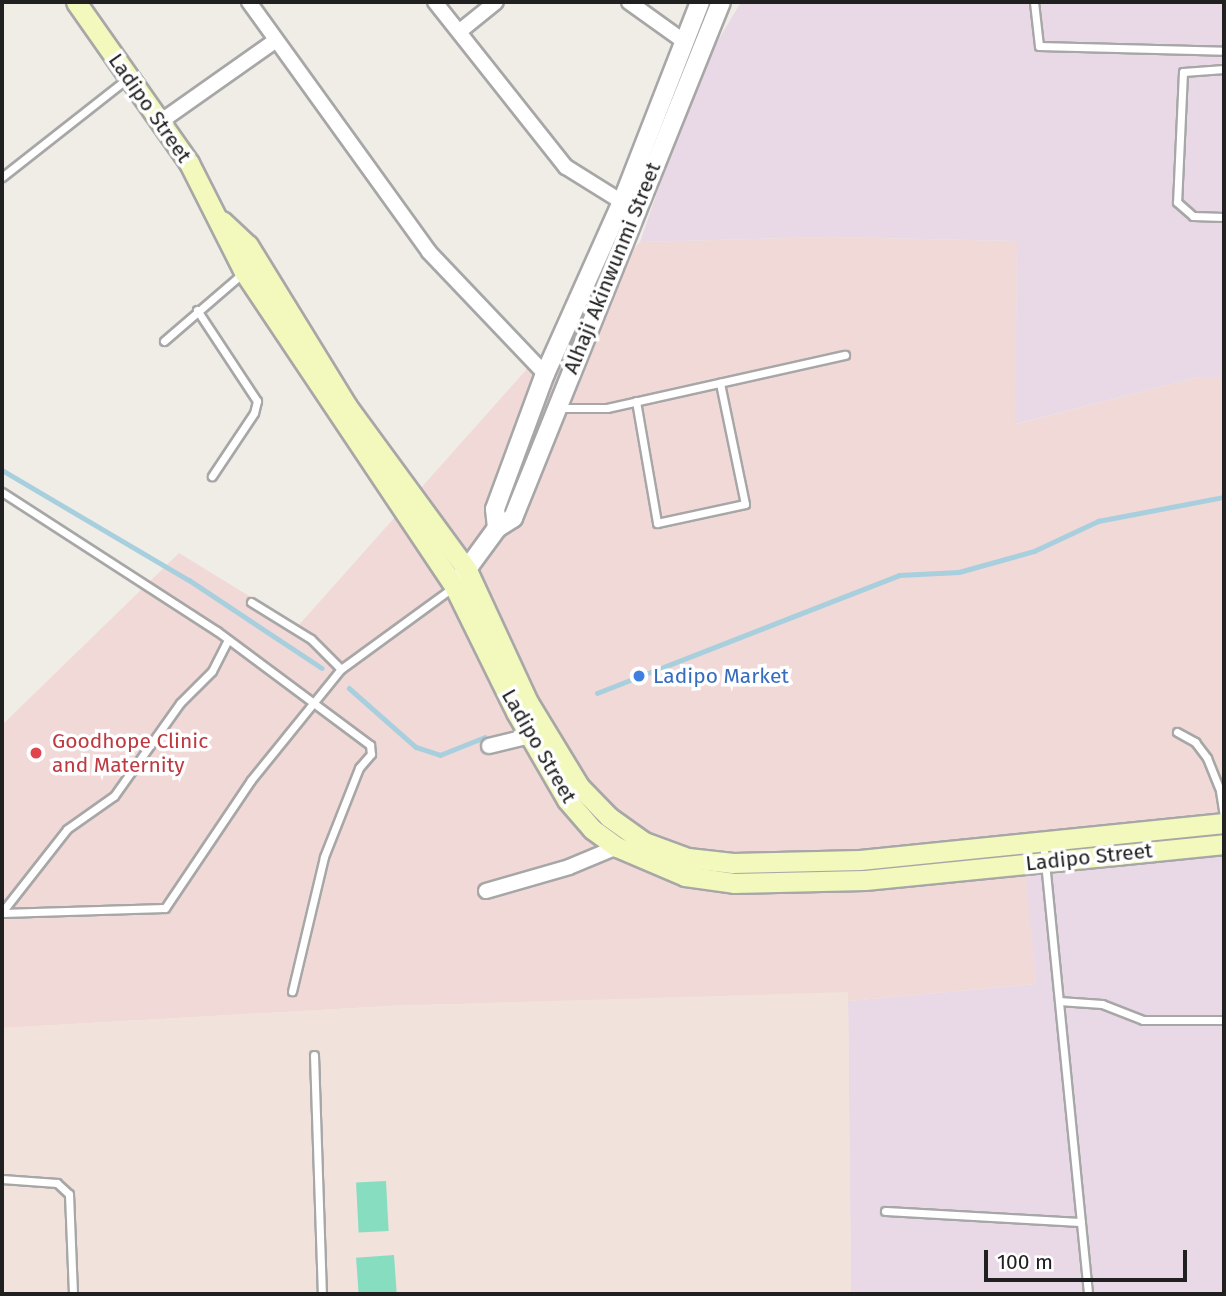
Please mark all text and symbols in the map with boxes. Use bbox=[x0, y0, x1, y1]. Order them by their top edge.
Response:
street label: Ladipo Street bbox=[103, 49, 197, 167]
street label: Alhaji Akinwunmi Street bbox=[558, 158, 666, 378]
place label: Ladipo Market bbox=[653, 663, 789, 689]
marker: Ladipo Market bbox=[631, 668, 647, 684]
street label: Ladipo Street bbox=[496, 685, 582, 807]
place label: Goodhope Clinic and Maternity bbox=[52, 728, 208, 778]
marker: Goodhope Clinic and Maternity bbox=[26, 743, 46, 763]
street label: Ladipo Street bbox=[1024, 838, 1154, 876]
scale bar bbox=[988, 1236, 1191, 1280]
text: 100 m bbox=[997, 1249, 1053, 1275]

